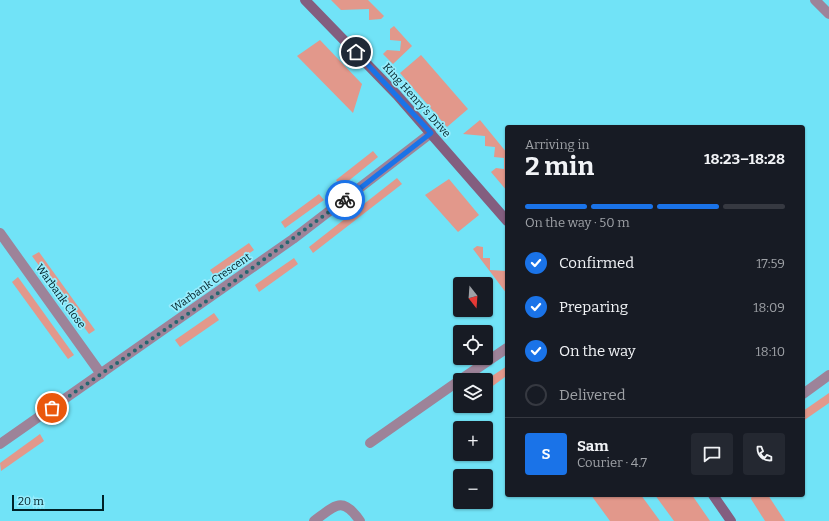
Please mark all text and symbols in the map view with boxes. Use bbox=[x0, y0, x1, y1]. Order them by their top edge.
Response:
pin bbox=[339, 35, 373, 69]
icon: home bbox=[345, 41, 367, 63]
street label: King Henry's Drive bbox=[380, 61, 453, 140]
text: Arriving in bbox=[525, 137, 590, 152]
text: 18:23–18:28 bbox=[704, 150, 785, 168]
text: 2 min bbox=[525, 151, 594, 182]
courier bbox=[325, 180, 365, 220]
icon: bike bbox=[334, 189, 356, 211]
text: On the way · 50 m bbox=[525, 215, 630, 230]
street label: Warbank Crescent bbox=[169, 250, 253, 315]
icon: check bbox=[525, 252, 547, 274]
text: Confirmed bbox=[559, 254, 634, 272]
text: 17:59 bbox=[756, 256, 785, 271]
street label: Warbank Close bbox=[33, 262, 88, 331]
north arrow bbox=[453, 277, 493, 317]
map controls bbox=[453, 277, 493, 509]
icon: check bbox=[525, 296, 547, 318]
text: Preparing bbox=[559, 298, 628, 316]
text: 18:09 bbox=[753, 300, 785, 315]
button: locate bbox=[453, 325, 493, 365]
icon: check bbox=[525, 340, 547, 362]
text: On the way bbox=[559, 342, 636, 360]
text: 18:10 bbox=[756, 344, 785, 359]
button: layers bbox=[453, 373, 493, 413]
text: Delivered bbox=[559, 386, 626, 404]
pin bbox=[35, 391, 69, 425]
icon: bag bbox=[41, 397, 63, 419]
button: + bbox=[453, 421, 493, 461]
button: chat bbox=[691, 433, 733, 475]
button: phone bbox=[743, 433, 785, 475]
text: Sam bbox=[577, 437, 609, 455]
text: S bbox=[541, 445, 551, 463]
text: Courier · 4.7 bbox=[577, 455, 647, 470]
button: − bbox=[453, 469, 493, 509]
scale bar bbox=[12, 493, 104, 512]
text: 20 m bbox=[18, 495, 44, 508]

